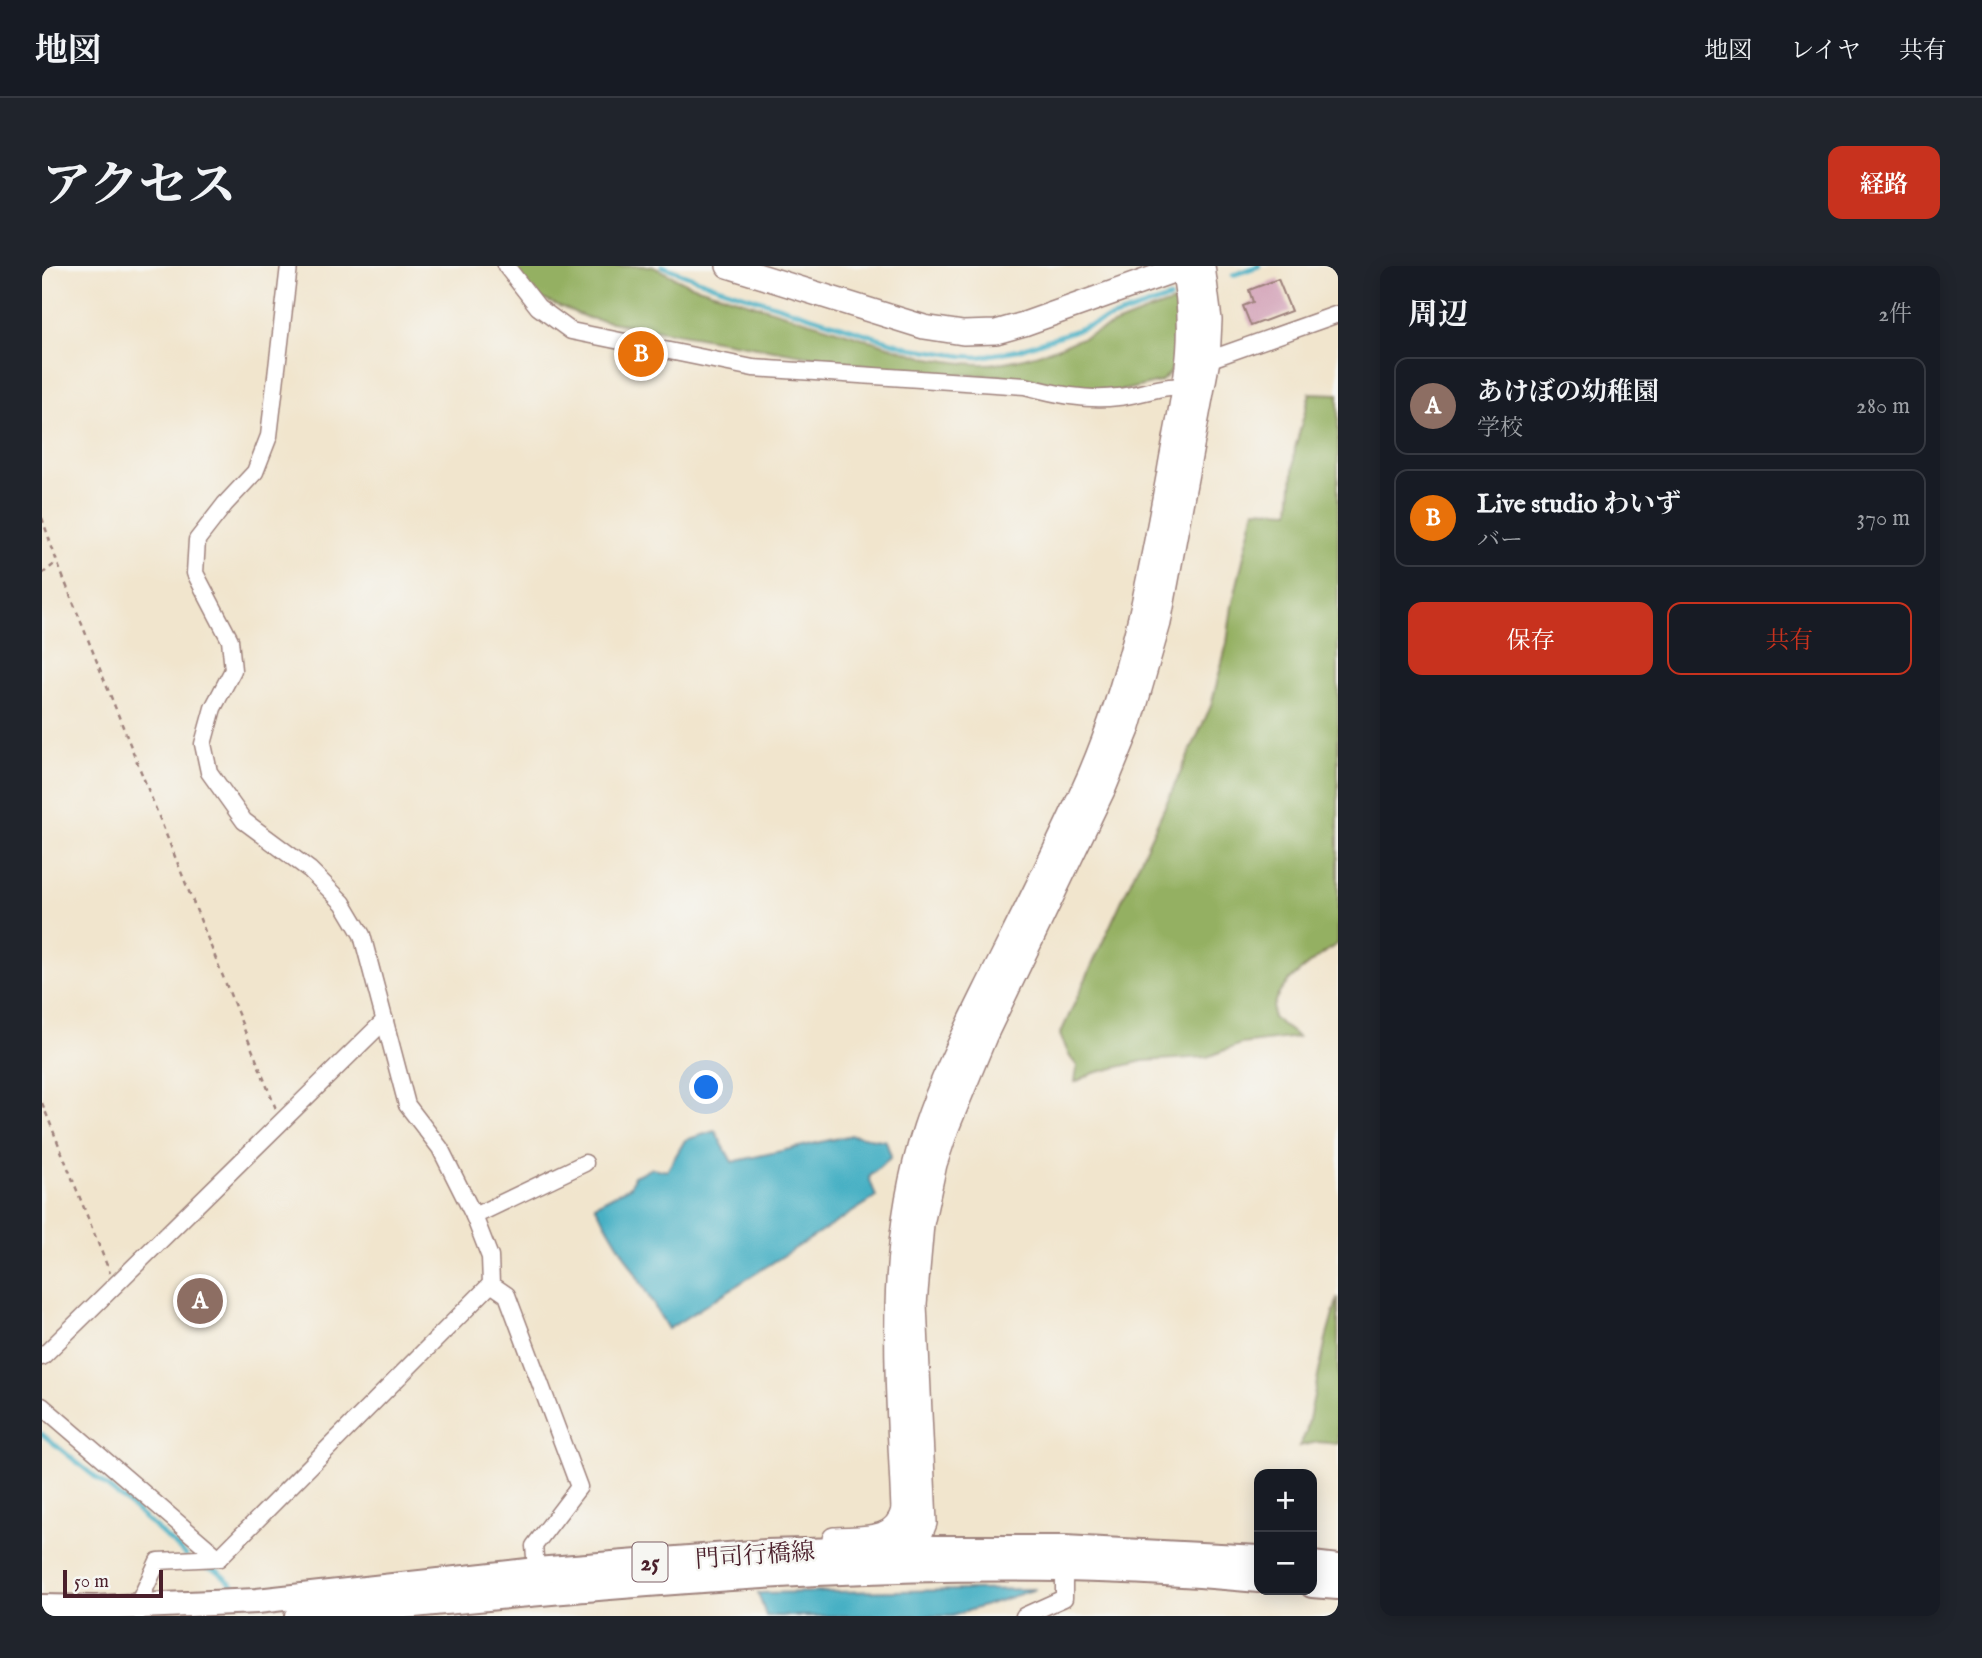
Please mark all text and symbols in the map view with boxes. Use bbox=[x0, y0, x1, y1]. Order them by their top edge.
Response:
text: 地図 bbox=[35, 31, 101, 73]
text: 地図 bbox=[1704, 36, 1752, 67]
text: レイヤ bbox=[1790, 36, 1861, 67]
text: 共有 bbox=[1899, 36, 1947, 67]
button: 経路 bbox=[1828, 146, 1940, 219]
text: アクセス bbox=[42, 157, 237, 219]
text: 周辺 bbox=[1408, 297, 1468, 335]
text: 2件 bbox=[1878, 300, 1912, 329]
pin: B bbox=[618, 328, 664, 380]
text: あけぼの幼稚園 bbox=[1477, 376, 1659, 409]
text: A bbox=[1425, 392, 1441, 421]
text: 280 m bbox=[1856, 392, 1910, 421]
text: 学校 bbox=[1477, 414, 1523, 443]
text: Live studio わいず bbox=[1477, 488, 1681, 521]
text: B bbox=[1425, 504, 1441, 533]
text: 370 m bbox=[1857, 504, 1910, 533]
text: バー bbox=[1477, 526, 1523, 555]
button: 保存 bbox=[1408, 602, 1653, 675]
button: 共有 bbox=[1667, 602, 1912, 675]
your location bbox=[689, 1070, 723, 1104]
pin: A bbox=[177, 1275, 223, 1327]
map controls bbox=[1254, 1469, 1317, 1595]
button: + bbox=[1254, 1469, 1317, 1532]
button: − bbox=[1254, 1532, 1317, 1595]
street label: 門司行橋線 bbox=[694, 1537, 816, 1576]
road number: 25 bbox=[632, 1542, 668, 1582]
scale bar bbox=[63, 1567, 163, 1599]
text: 50 m bbox=[74, 1570, 109, 1594]

